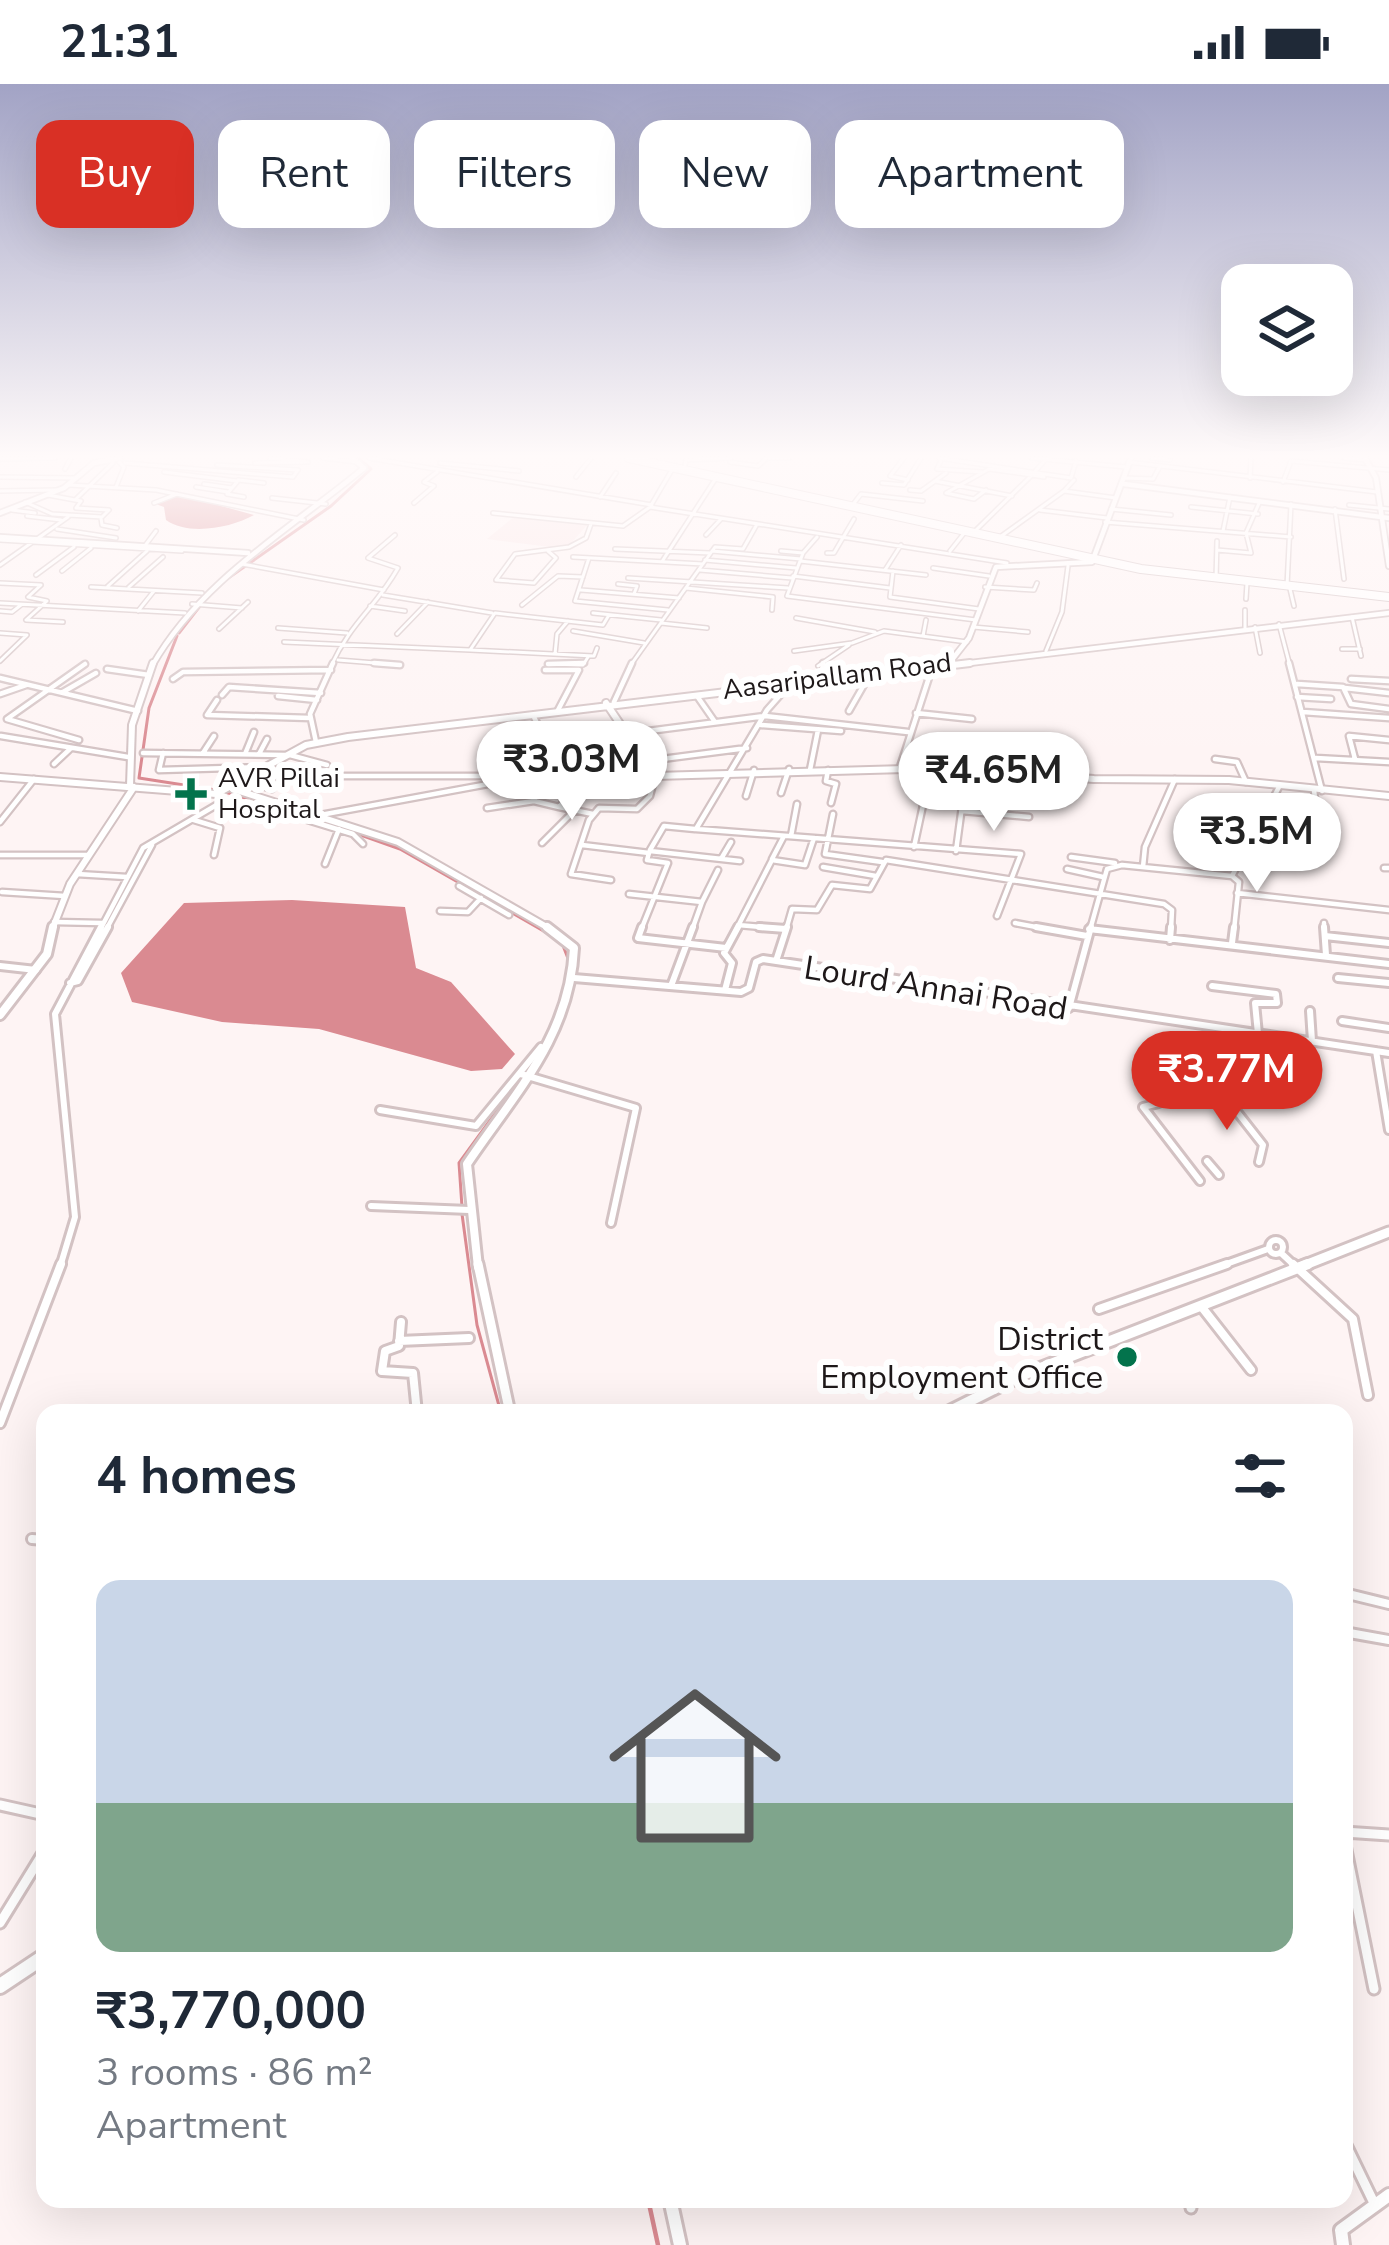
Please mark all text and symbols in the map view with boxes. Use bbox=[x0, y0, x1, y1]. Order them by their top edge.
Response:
text: 21:31 bbox=[60, 12, 179, 73]
chip: Buy bbox=[36, 120, 194, 228]
chip: Rent bbox=[218, 120, 390, 228]
chip: Filters bbox=[414, 120, 615, 228]
chip: New bbox=[639, 120, 811, 228]
chip: Apartment bbox=[835, 120, 1124, 228]
map controls bbox=[1221, 264, 1353, 396]
button: layers bbox=[1221, 264, 1353, 396]
street label: Aasaripallam Road bbox=[720, 644, 954, 709]
pin: ₹3.03M bbox=[474, 721, 670, 823]
pin: ₹4.65M bbox=[896, 732, 1092, 834]
text: ₹3.03M bbox=[503, 733, 641, 786]
text: ₹4.65M bbox=[925, 744, 1063, 797]
place label: AVR Pillai Hospital bbox=[218, 760, 340, 828]
marker: AVR Pillai Hospital bbox=[175, 778, 207, 810]
pin: ₹3.5M bbox=[1173, 793, 1341, 895]
text: ₹3.5M bbox=[1200, 805, 1314, 858]
street label: Lourd Annai Road bbox=[801, 945, 1071, 1032]
pin: ₹3.77M bbox=[1129, 1031, 1325, 1133]
text: ₹3.77M bbox=[1158, 1043, 1296, 1096]
place label: District Employment Office bbox=[820, 1317, 1103, 1400]
marker: District Employment Office bbox=[1114, 1344, 1140, 1370]
text: 4 homes bbox=[96, 1441, 297, 1511]
icon: filters bbox=[1227, 1443, 1293, 1509]
icon: home bbox=[587, 1658, 803, 1874]
text: ₹3,770,000 bbox=[96, 1976, 366, 2046]
text: 3 rooms · 86 m² bbox=[96, 2046, 373, 2099]
text: Apartment bbox=[96, 2099, 286, 2152]

